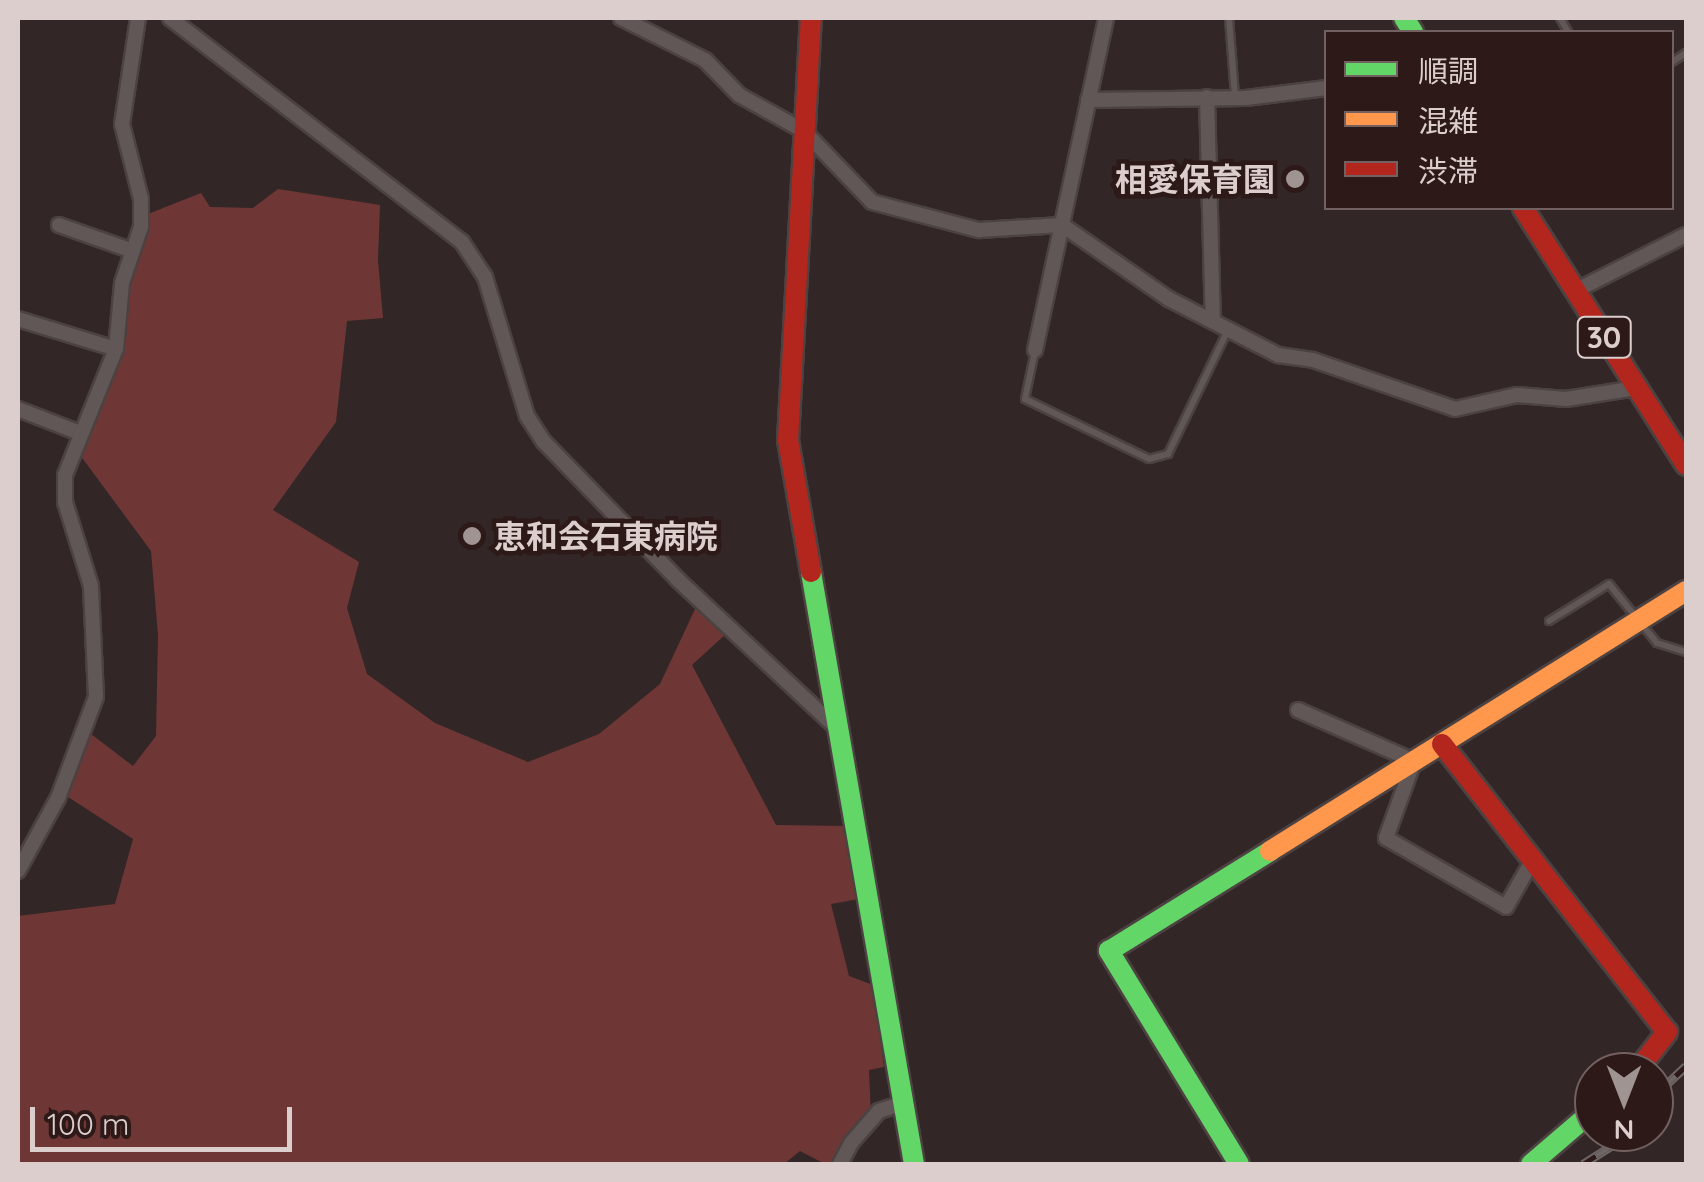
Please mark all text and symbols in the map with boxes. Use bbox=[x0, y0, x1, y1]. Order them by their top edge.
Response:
legend bbox=[1324, 30, 1674, 210]
text: 順調 bbox=[1418, 52, 1478, 90]
text: 混雑 bbox=[1418, 102, 1478, 140]
text: 渋滞 bbox=[1418, 152, 1478, 190]
place label: 相愛保育園 bbox=[1115, 160, 1275, 198]
marker: 相愛保育園 bbox=[1284, 168, 1306, 190]
road number: 30 bbox=[1576, 312, 1632, 362]
place label: 恵和会石東病院 bbox=[494, 517, 718, 555]
marker: 恵和会石東病院 bbox=[459, 523, 485, 549]
north arrow bbox=[1574, 1052, 1674, 1152]
scale bar bbox=[35, 1087, 298, 1149]
text: 100 m bbox=[47, 1105, 129, 1143]
text: N bbox=[1614, 1113, 1634, 1148]

